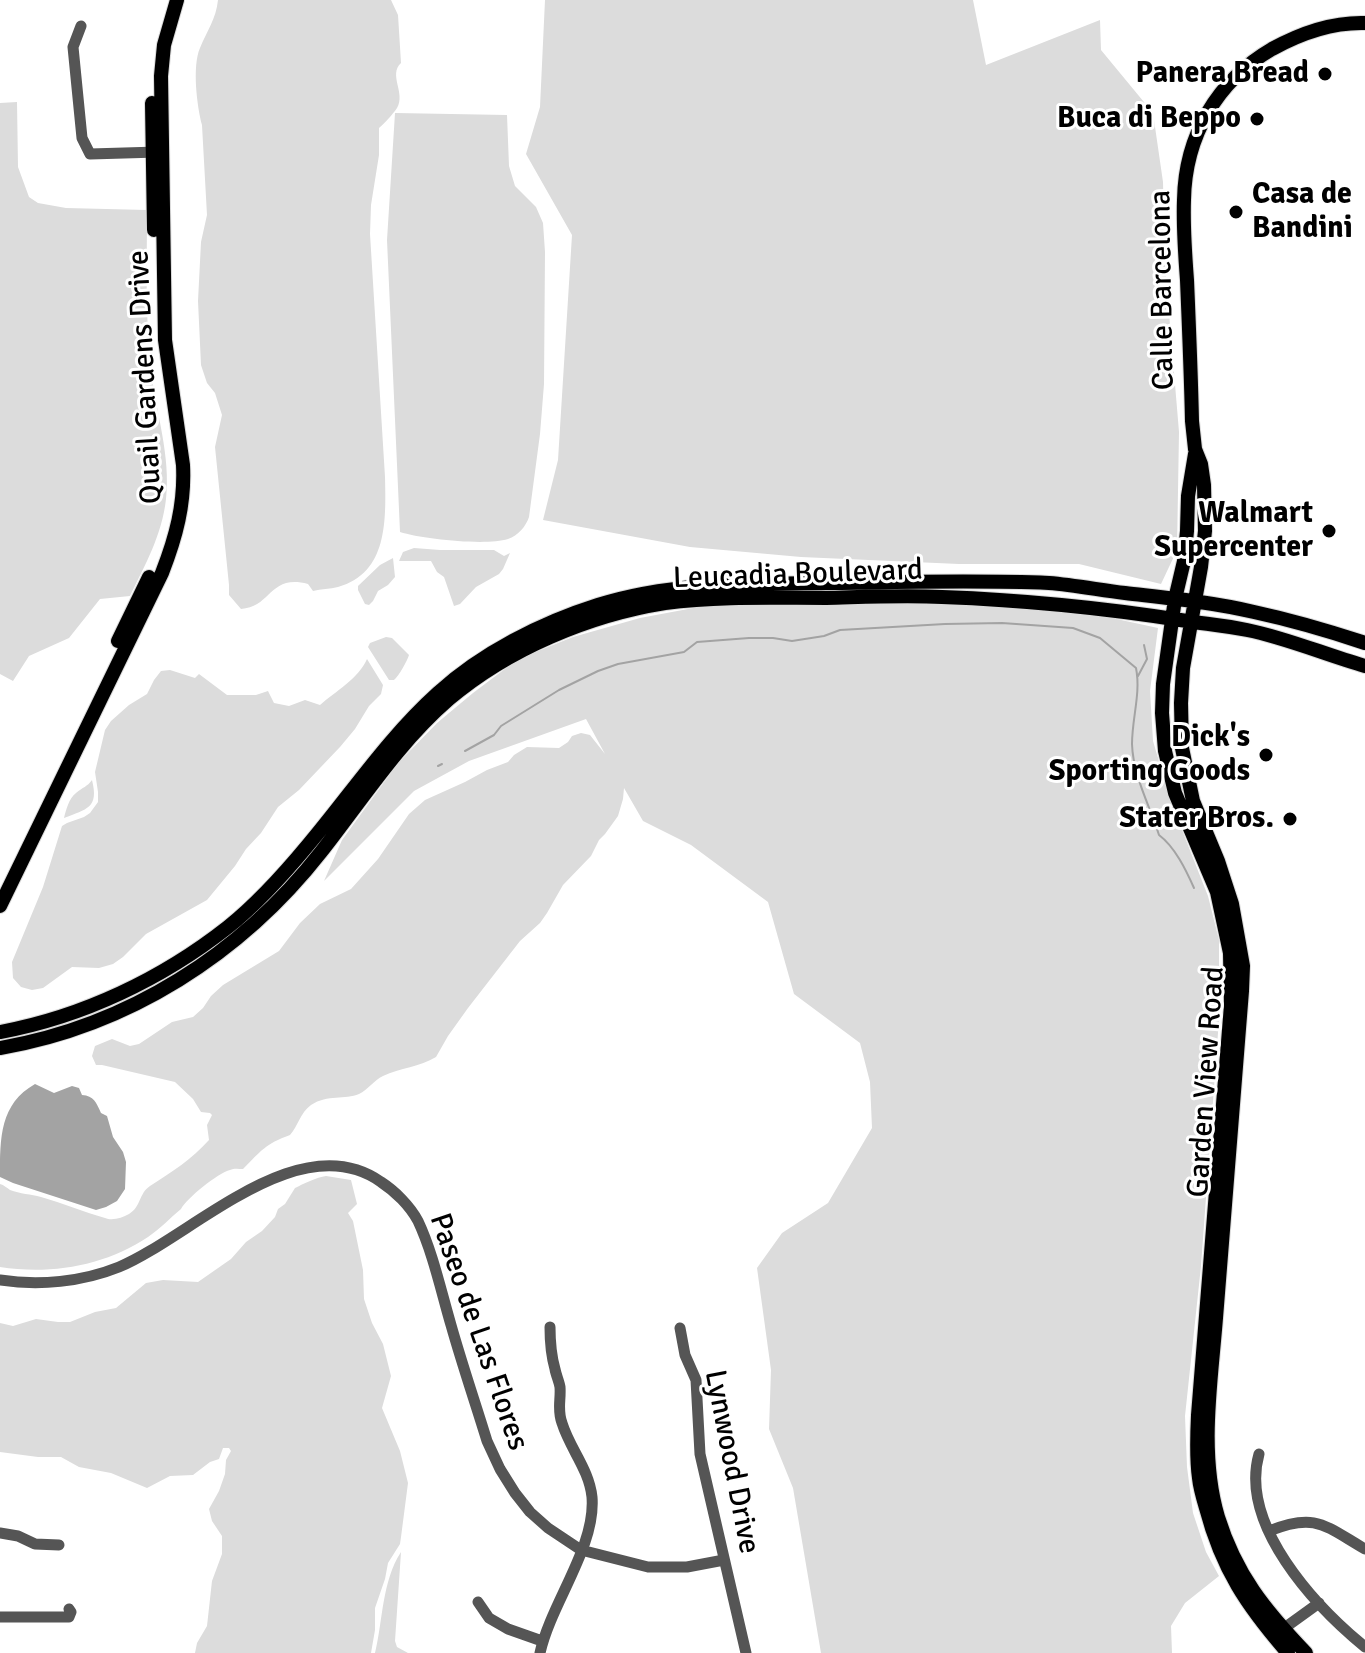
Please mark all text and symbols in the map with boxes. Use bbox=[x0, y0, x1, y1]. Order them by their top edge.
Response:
place label: Panera Bread bbox=[1136, 56, 1309, 92]
marker: Panera Bread bbox=[1316, 65, 1334, 83]
place label: Buca di Beppo bbox=[1057, 101, 1241, 137]
marker: Buca di Beppo bbox=[1248, 110, 1266, 128]
place label: Casa de Bandini bbox=[1252, 177, 1353, 248]
street label: Calle Barcelona bbox=[1143, 190, 1183, 390]
marker: Casa de Bandini bbox=[1227, 203, 1245, 221]
street label: Quail Gardens Drive bbox=[121, 249, 171, 505]
place label: Walmart Supercenter bbox=[1154, 496, 1313, 566]
marker: Walmart Supercenter bbox=[1320, 522, 1338, 540]
street label: Leucadia Boulevard bbox=[672, 553, 924, 597]
place label: Dick's Sporting Goods bbox=[1049, 720, 1250, 790]
marker: Dick's Sporting Goods bbox=[1257, 746, 1275, 764]
place label: Stater Bros. bbox=[1119, 801, 1274, 837]
marker: Stater Bros. bbox=[1281, 810, 1299, 828]
street label: Garden View Road bbox=[1181, 965, 1233, 1199]
street label: Paseo de Las Flores bbox=[421, 1209, 535, 1455]
street label: Lynwood Drive bbox=[696, 1367, 766, 1557]

